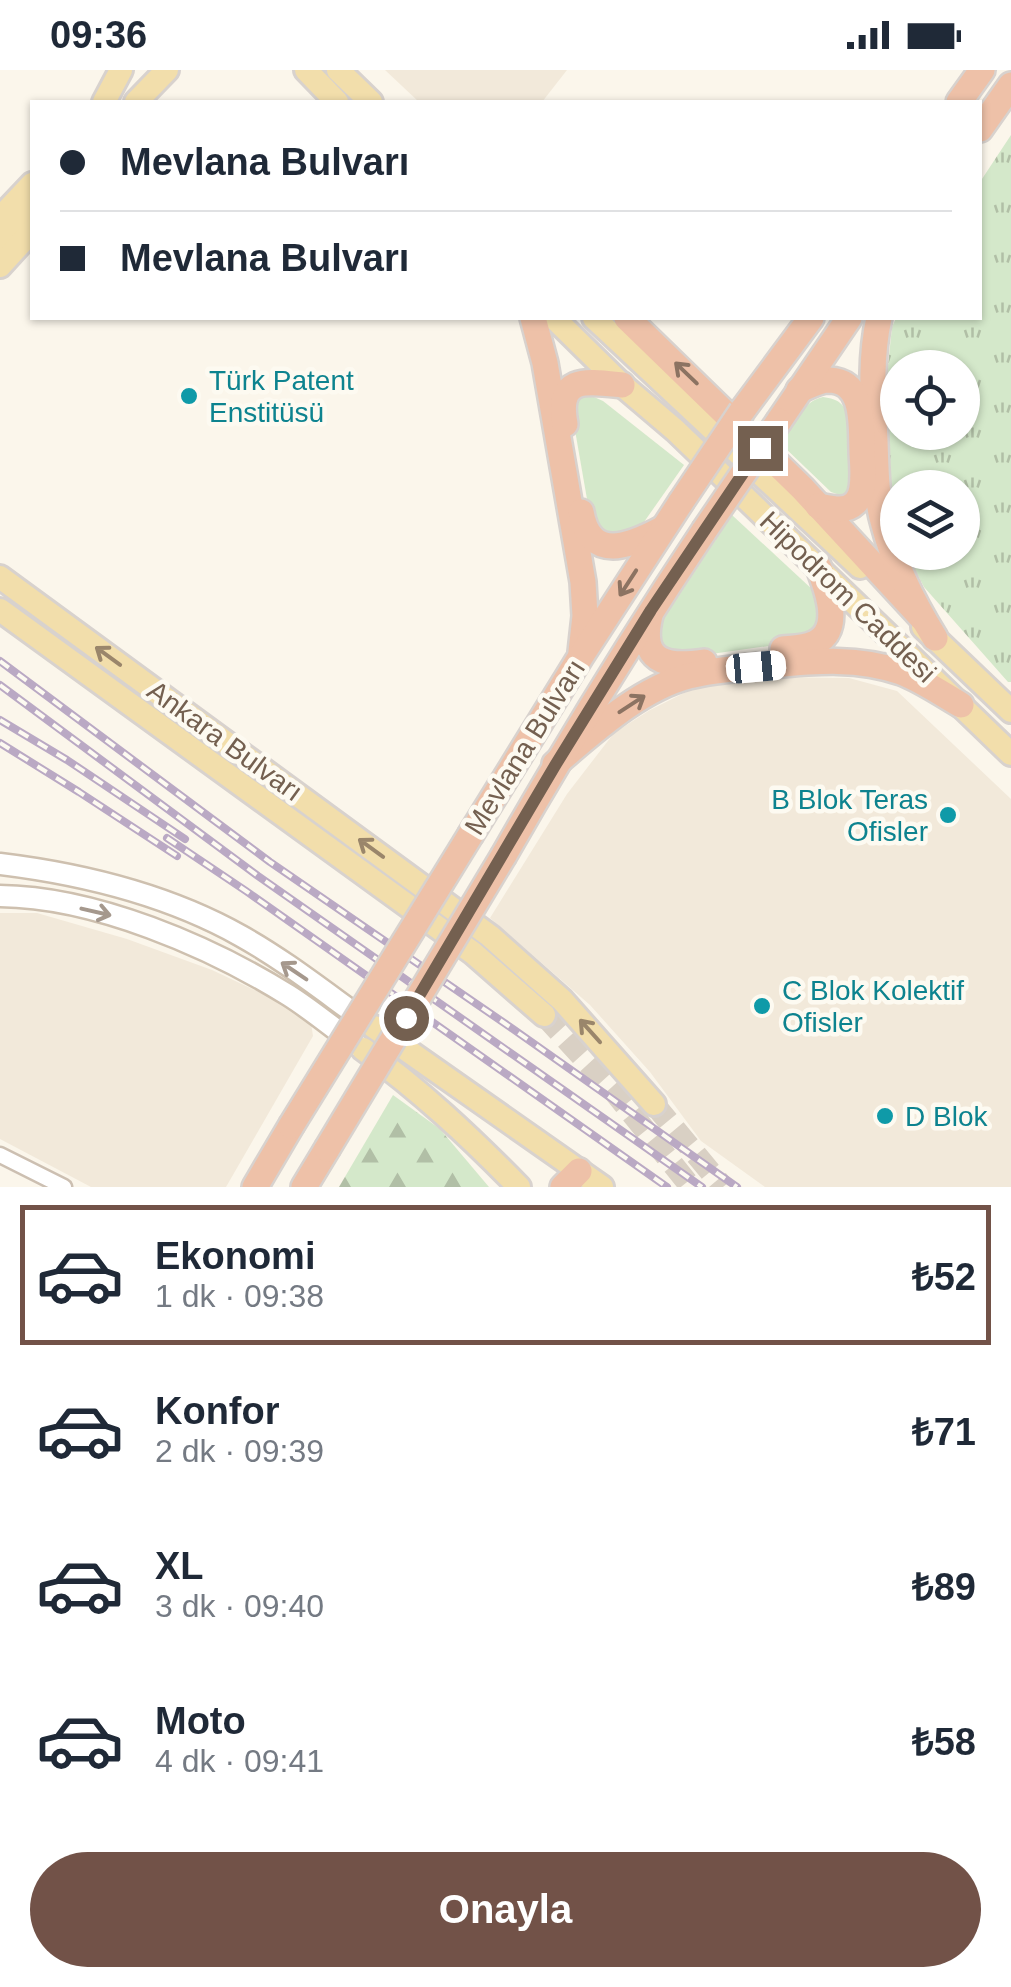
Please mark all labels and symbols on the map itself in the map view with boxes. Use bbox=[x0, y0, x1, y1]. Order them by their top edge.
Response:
one-way arrow bbox=[674, 361, 698, 385]
place label: Türk Patent Enstitüsü bbox=[209, 365, 354, 428]
marker: Türk Patent Enstitüsü bbox=[178, 385, 200, 407]
route end bbox=[738, 426, 783, 471]
street label: Hipodrom Caddesi bbox=[754, 505, 942, 689]
one-way arrow bbox=[617, 569, 638, 597]
one-way arrow bbox=[95, 646, 122, 667]
car bbox=[725, 649, 787, 685]
street label: Mevlana Bulvarı bbox=[459, 654, 591, 840]
street label: Ankara Bulvarı bbox=[142, 674, 308, 808]
one-way arrow bbox=[617, 694, 646, 715]
place label: B Blok Teras Ofisler bbox=[771, 784, 928, 847]
marker: B Blok Teras Ofisler bbox=[937, 804, 959, 826]
one-way arrow bbox=[358, 837, 385, 858]
one-way arrow bbox=[79, 904, 111, 922]
one-way arrow bbox=[281, 961, 309, 982]
place label: C Blok Kolektif Ofisler bbox=[782, 975, 964, 1038]
marker: C Blok Kolektif Ofisler bbox=[751, 995, 773, 1017]
route start bbox=[384, 996, 429, 1041]
one-way arrow bbox=[579, 1019, 602, 1044]
place label: D Blok bbox=[905, 1101, 988, 1132]
marker: D Blok bbox=[874, 1105, 896, 1127]

